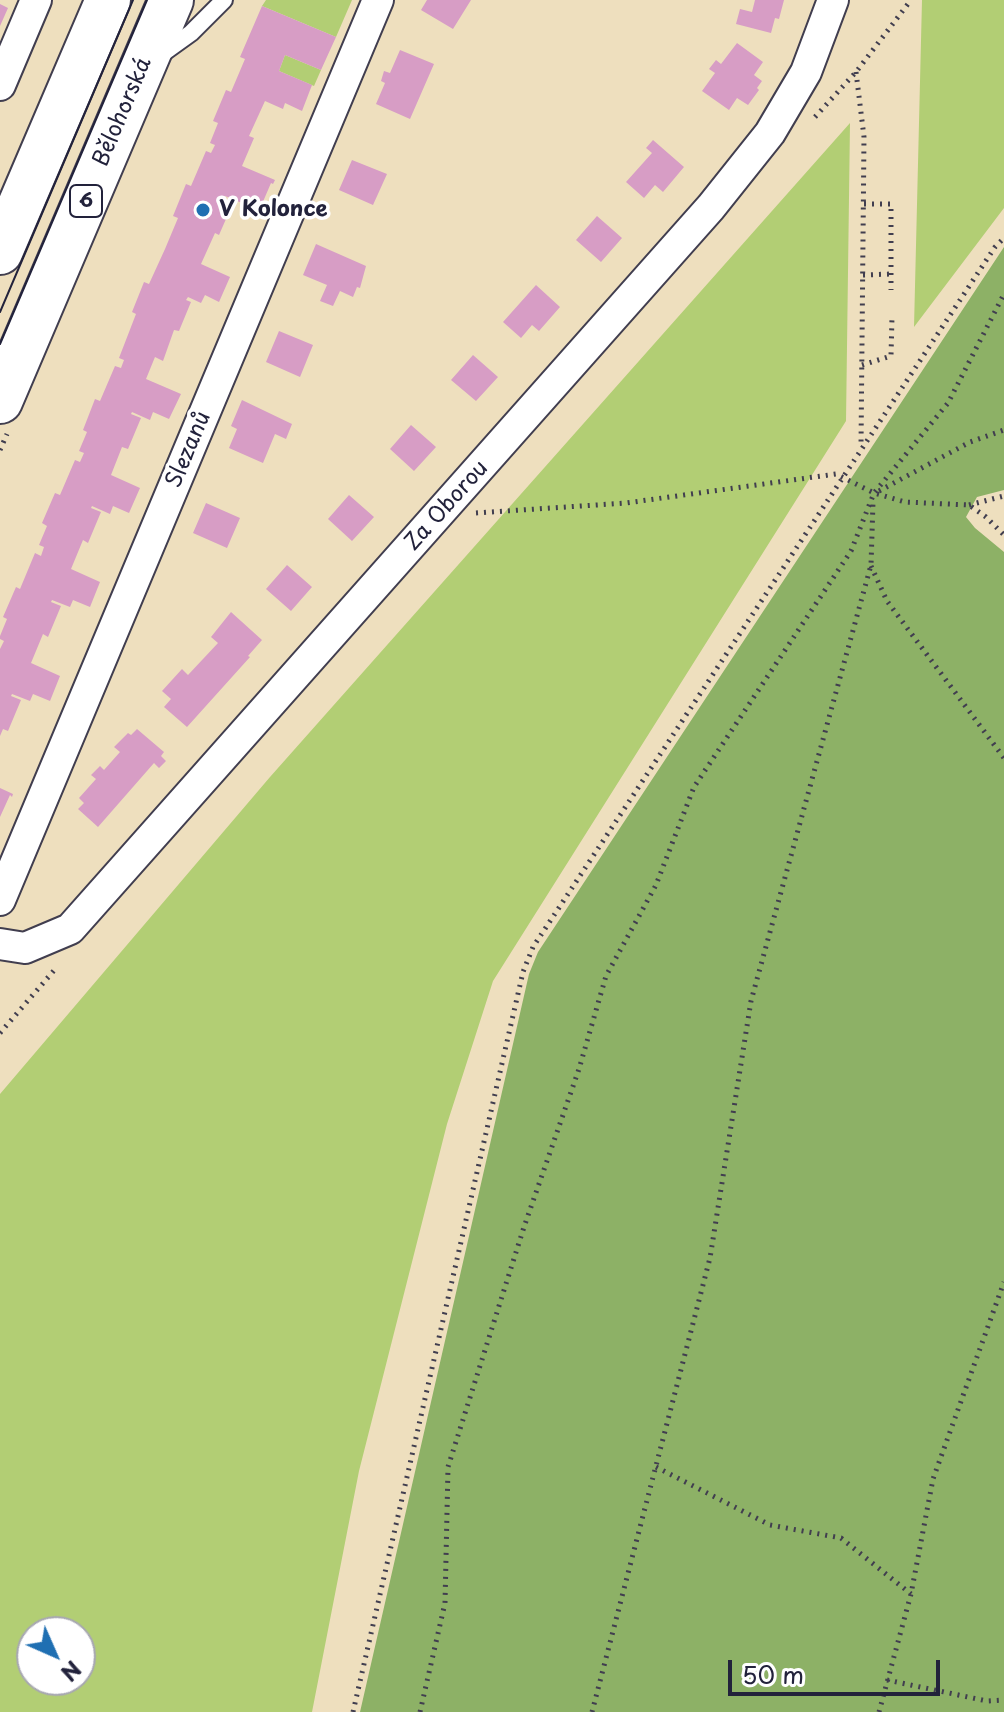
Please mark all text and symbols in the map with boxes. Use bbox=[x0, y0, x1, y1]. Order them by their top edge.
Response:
street label: Bělohorská bbox=[88, 54, 158, 170]
road number: 6 bbox=[70, 185, 102, 217]
place label: V Kolonce bbox=[219, 197, 328, 223]
marker: V Kolonce bbox=[194, 201, 212, 219]
street label: Slezanů bbox=[161, 408, 217, 492]
street label: Za Oborou bbox=[400, 456, 494, 556]
north arrow bbox=[16, 1616, 96, 1696]
scale bar bbox=[732, 1644, 944, 1694]
text: N bbox=[54, 1654, 90, 1690]
text: 50 m bbox=[742, 1656, 804, 1692]

